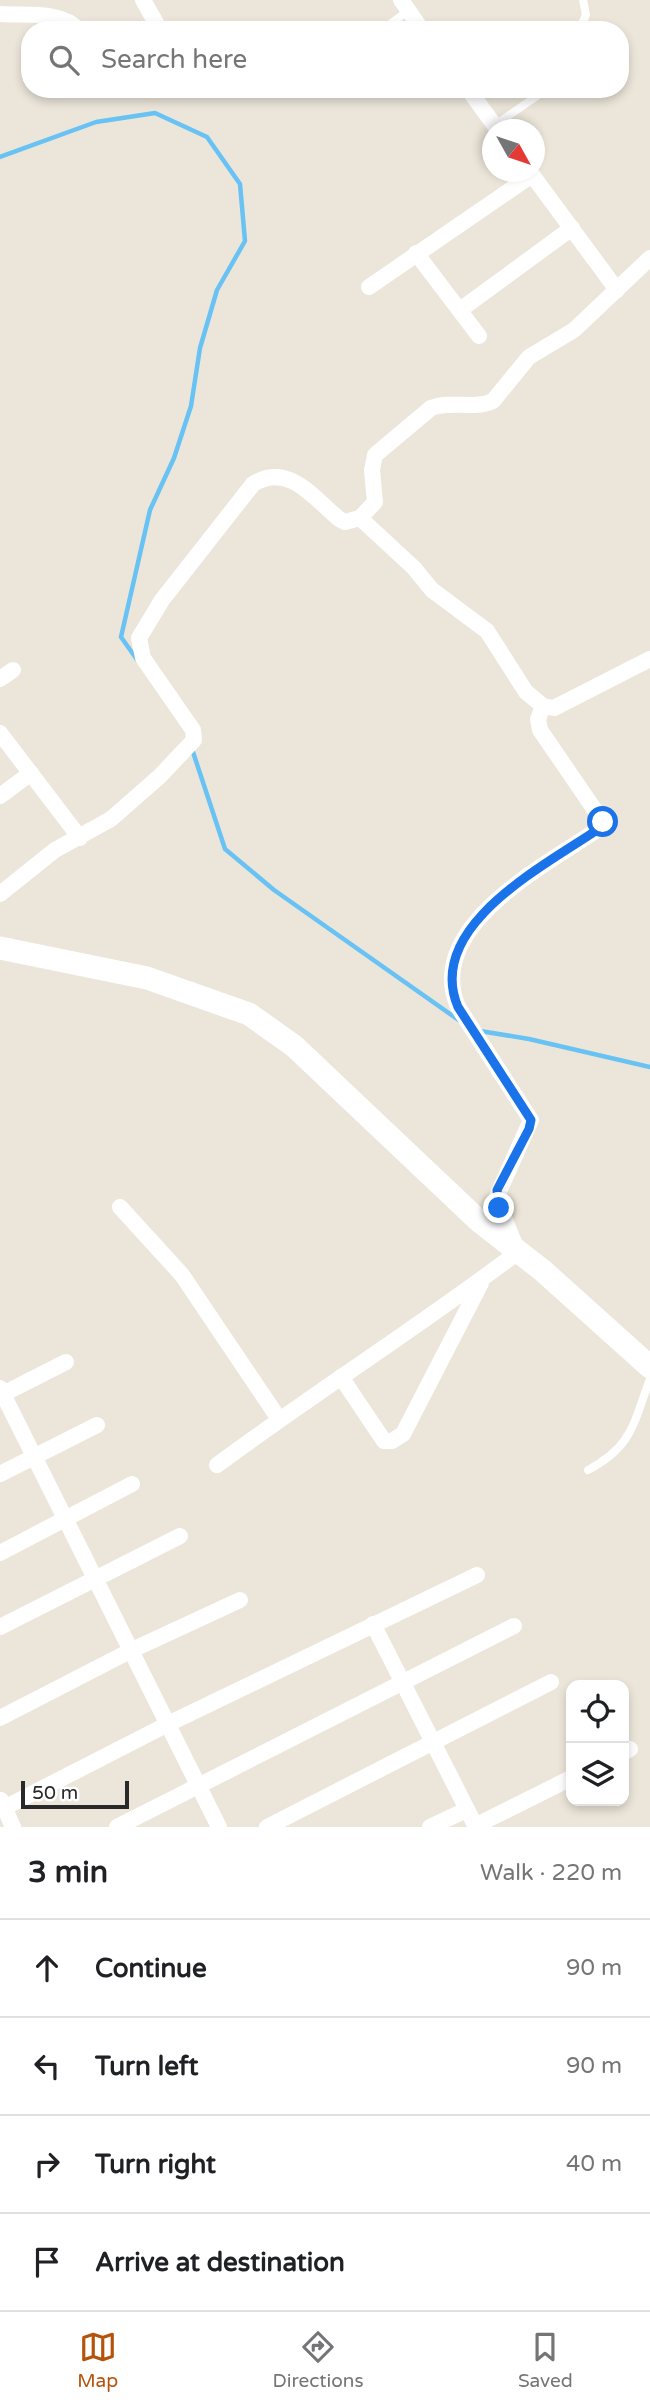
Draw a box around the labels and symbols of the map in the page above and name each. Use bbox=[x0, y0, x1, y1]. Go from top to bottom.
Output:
north arrow bbox=[482, 119, 545, 182]
route start bbox=[587, 806, 618, 837]
route end bbox=[483, 1192, 514, 1223]
scale bar bbox=[21, 1778, 130, 1810]

